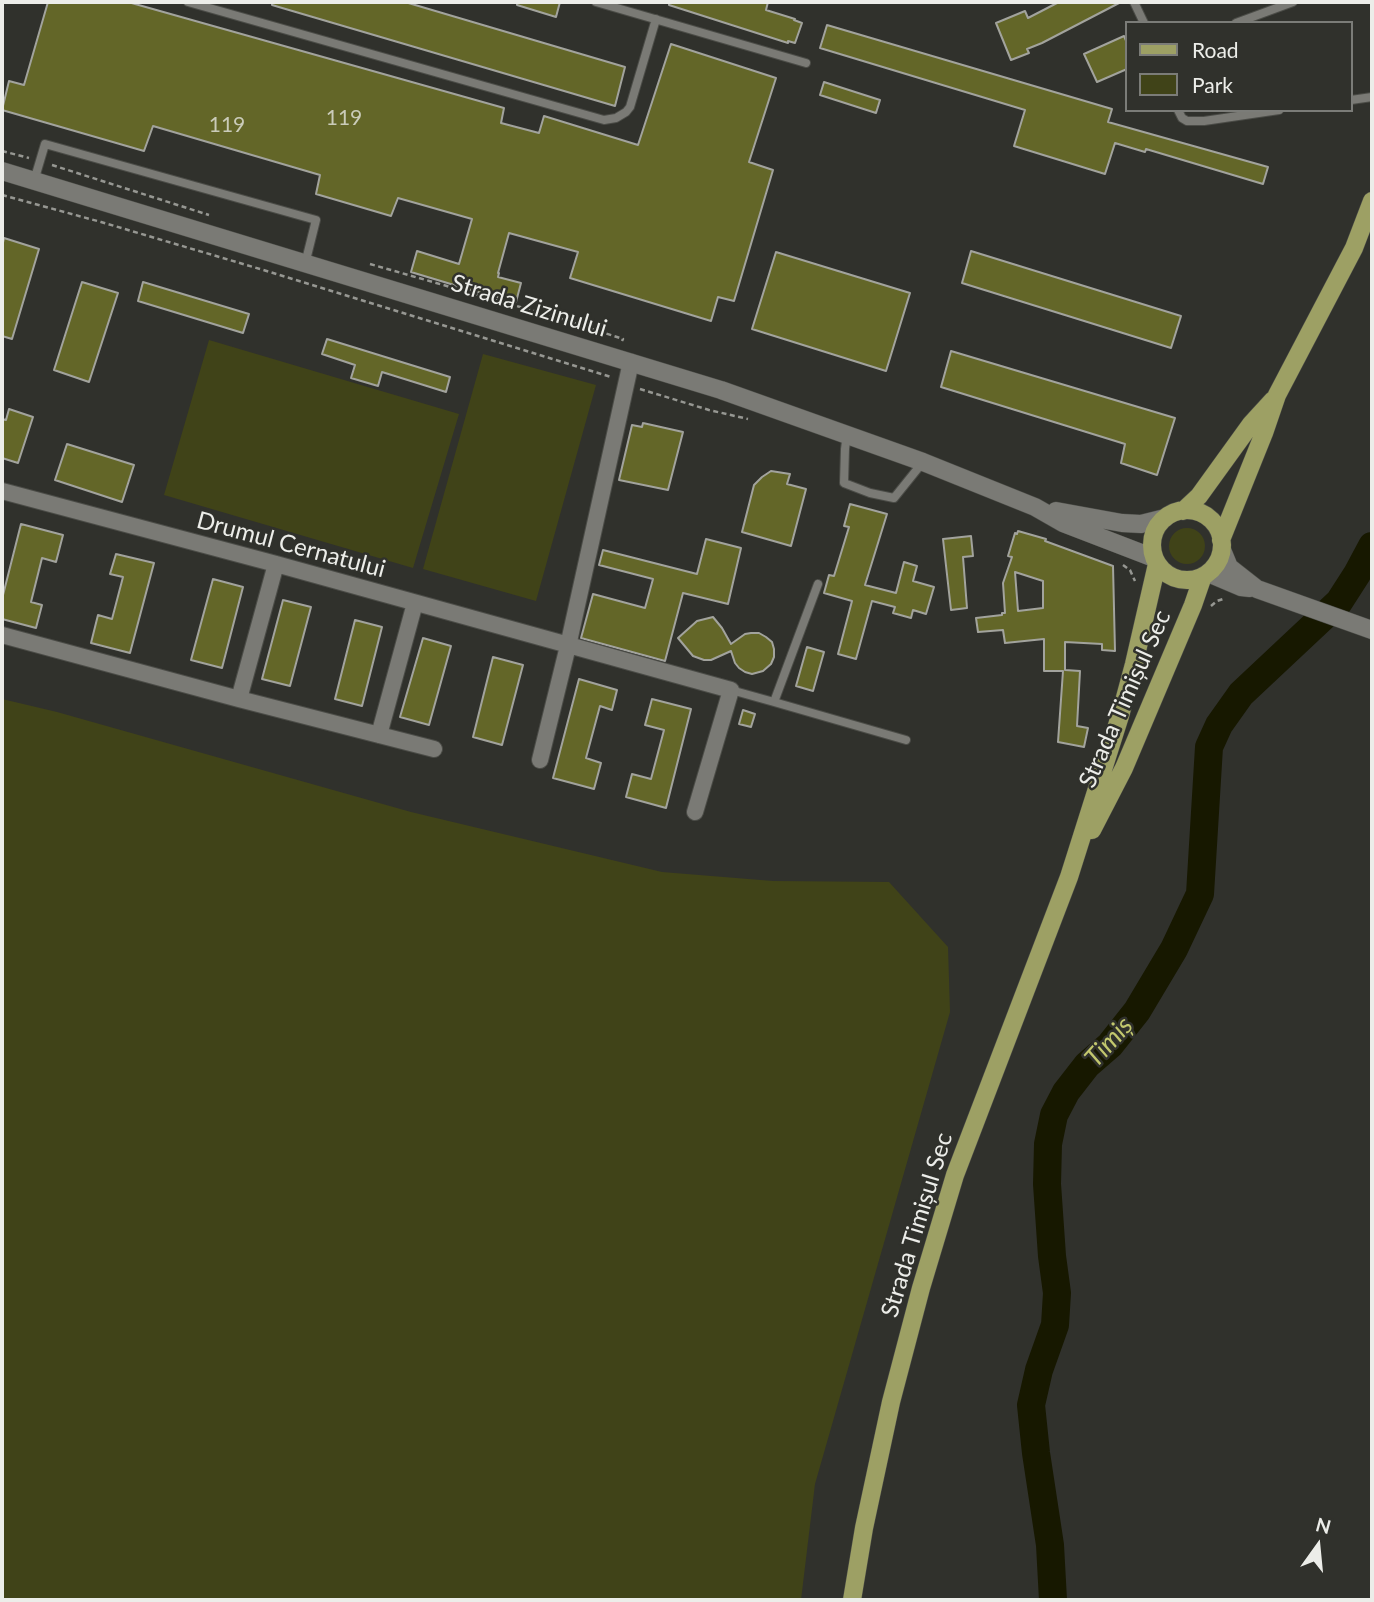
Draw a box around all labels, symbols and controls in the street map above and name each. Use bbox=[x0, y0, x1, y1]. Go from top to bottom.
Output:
legend bbox=[1126, 21, 1353, 112]
text: Road bbox=[1192, 37, 1239, 62]
text: Park bbox=[1192, 72, 1233, 97]
house number: 119 bbox=[326, 105, 362, 131]
house number: 119 bbox=[209, 112, 245, 138]
street label: Strada Zizinului bbox=[448, 269, 610, 343]
street label: Drumul Cernatului bbox=[193, 506, 389, 584]
street label: Strada Timișul Sec bbox=[1073, 606, 1177, 792]
water label: Timiș bbox=[1078, 1010, 1140, 1074]
street label: Strada Timișul Sec bbox=[875, 1129, 959, 1321]
north arrow bbox=[1283, 1511, 1353, 1581]
text: N bbox=[1314, 1512, 1334, 1538]

